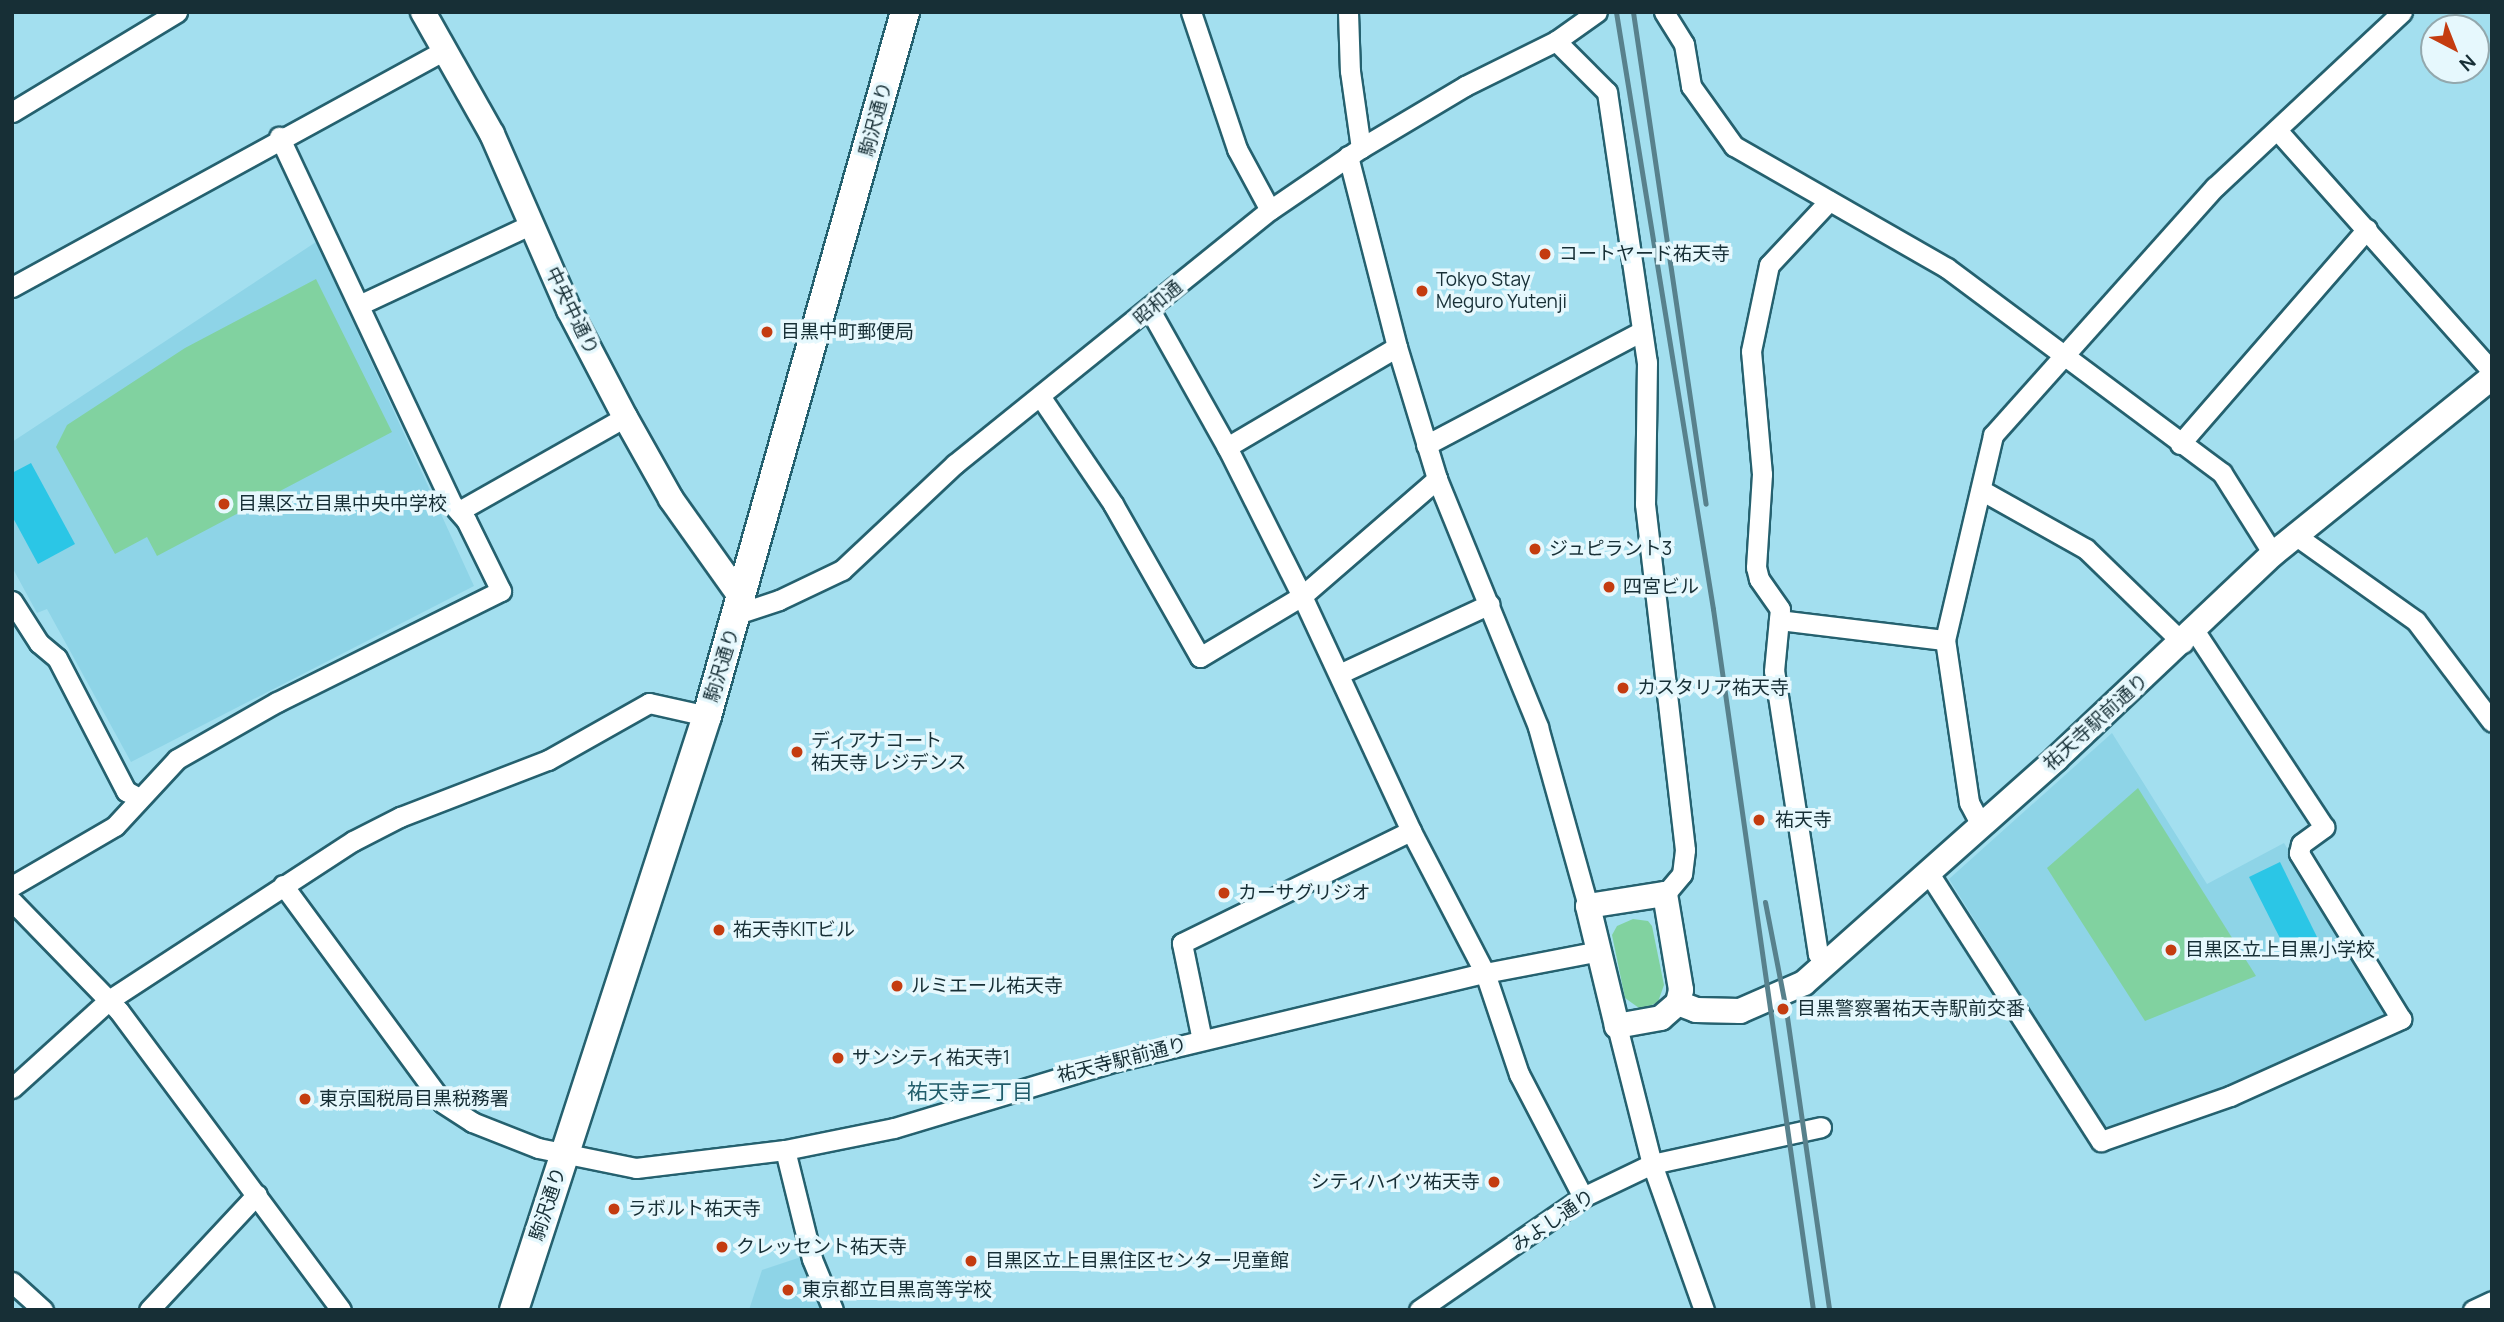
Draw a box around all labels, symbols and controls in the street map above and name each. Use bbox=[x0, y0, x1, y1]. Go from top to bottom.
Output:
north arrow bbox=[2420, 14, 2490, 84]
text: N bbox=[2454, 49, 2481, 77]
street label: 駒沢通り bbox=[855, 79, 897, 159]
place label: コートヤード祐天寺 bbox=[1559, 243, 1730, 265]
marker: コートヤード祐天寺 bbox=[1537, 246, 1553, 262]
street label: 中央中通り bbox=[541, 263, 603, 359]
place label: Tokyo Stay Meguro Yutenji bbox=[1436, 269, 1567, 313]
street label: 昭和通 bbox=[1129, 276, 1187, 330]
marker: Tokyo Stay Meguro Yutenji bbox=[1414, 283, 1430, 299]
place label: 目黒中町郵便局 bbox=[781, 321, 914, 343]
marker: 目黒中町郵便局 bbox=[759, 324, 775, 340]
place label: 目黒区立目黒中央中学校 bbox=[238, 493, 447, 515]
marker: 目黒区立目黒中央中学校 bbox=[216, 496, 232, 512]
place label: ジュピラント3 bbox=[1549, 538, 1674, 560]
marker: ジュピラント3 bbox=[1527, 541, 1543, 557]
place label: 四宮ビル bbox=[1623, 576, 1699, 598]
marker: 四宮ビル bbox=[1601, 579, 1617, 595]
street label: 駒沢通り bbox=[700, 625, 744, 705]
street label: 祐天寺駅前通り bbox=[2039, 669, 2153, 775]
place label: カスタリア祐天寺 bbox=[1637, 677, 1789, 699]
marker: カスタリア祐天寺 bbox=[1615, 680, 1631, 696]
place label: ディアナコート 祐天寺 レジデンス bbox=[811, 730, 967, 774]
marker: ディアナコート 祐天寺 レジデンス bbox=[789, 744, 805, 760]
place label: 祐天寺 bbox=[1775, 809, 1832, 831]
marker: 祐天寺 bbox=[1749, 810, 1769, 830]
place label: カーサグリジオ bbox=[1238, 882, 1371, 904]
marker: カーサグリジオ bbox=[1216, 885, 1232, 901]
place label: 祐天寺KITビル bbox=[733, 919, 855, 941]
marker: 祐天寺KITビル bbox=[711, 922, 727, 938]
place label: 目黒区立上目黒小学校 bbox=[2185, 939, 2375, 961]
marker: 目黒区立上目黒小学校 bbox=[2163, 942, 2179, 958]
place label: ルミエール祐天寺 bbox=[911, 975, 1063, 997]
marker: ルミエール祐天寺 bbox=[889, 978, 905, 994]
place label: 目黒警察署祐天寺駅前交番 bbox=[1797, 998, 2025, 1020]
marker: 目黒警察署祐天寺駅前交番 bbox=[1775, 1001, 1791, 1017]
street label: 祐天寺駅前通り bbox=[1055, 1033, 1189, 1087]
place label: サンシティ祐天寺1 bbox=[852, 1047, 1011, 1069]
marker: サンシティ祐天寺1 bbox=[830, 1050, 846, 1066]
district label: 祐天寺二丁目 bbox=[907, 1078, 1033, 1104]
place label: 東京国税局目黒税務署 bbox=[319, 1088, 509, 1110]
marker: 東京国税局目黒税務署 bbox=[297, 1091, 313, 1107]
street label: 駒沢通り bbox=[525, 1164, 571, 1244]
place label: シティハイツ祐天寺 bbox=[1309, 1171, 1480, 1193]
marker: シティハイツ祐天寺 bbox=[1486, 1174, 1502, 1190]
street label: みよし通り bbox=[1507, 1185, 1599, 1257]
place label: ラボルト祐天寺 bbox=[628, 1198, 761, 1220]
marker: ラボルト祐天寺 bbox=[606, 1201, 622, 1217]
place label: クレッセント祐天寺 bbox=[736, 1236, 907, 1258]
marker: クレッセント祐天寺 bbox=[714, 1239, 730, 1255]
place label: 目黒区立上目黒住区センター児童館 bbox=[985, 1250, 1289, 1272]
marker: 目黒区立上目黒住区センター児童館 bbox=[963, 1253, 979, 1269]
place label: 東京都立目黒高等学校 bbox=[802, 1279, 992, 1301]
marker: 東京都立目黒高等学校 bbox=[780, 1282, 796, 1298]

